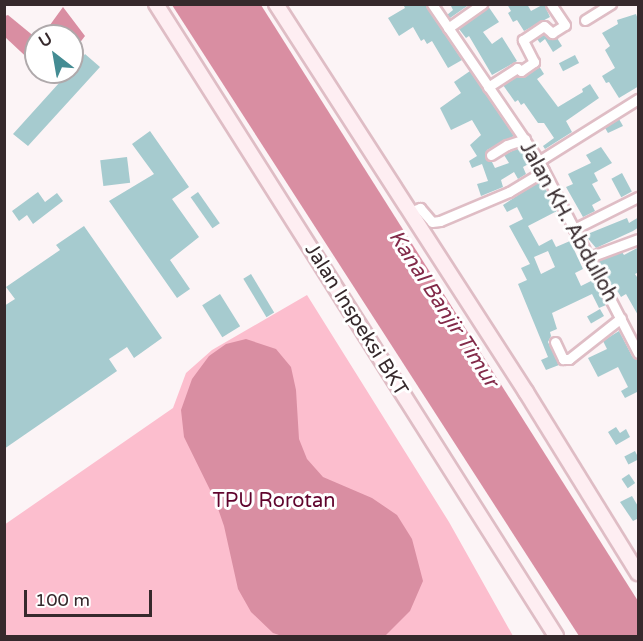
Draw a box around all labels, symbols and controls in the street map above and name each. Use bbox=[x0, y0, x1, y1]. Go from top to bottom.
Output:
north arrow bbox=[24, 24, 84, 84]
text: U bbox=[35, 29, 56, 52]
street label: Jalan KH. Abdulloh bbox=[514, 138, 622, 306]
water label: Kanal Banjir Timur bbox=[383, 226, 503, 392]
street label: Jalan Inspeksi BKT bbox=[299, 239, 413, 401]
park label: TPU Rorotan bbox=[213, 489, 335, 513]
scale bar bbox=[27, 578, 154, 616]
text: 100 m bbox=[35, 589, 90, 611]

